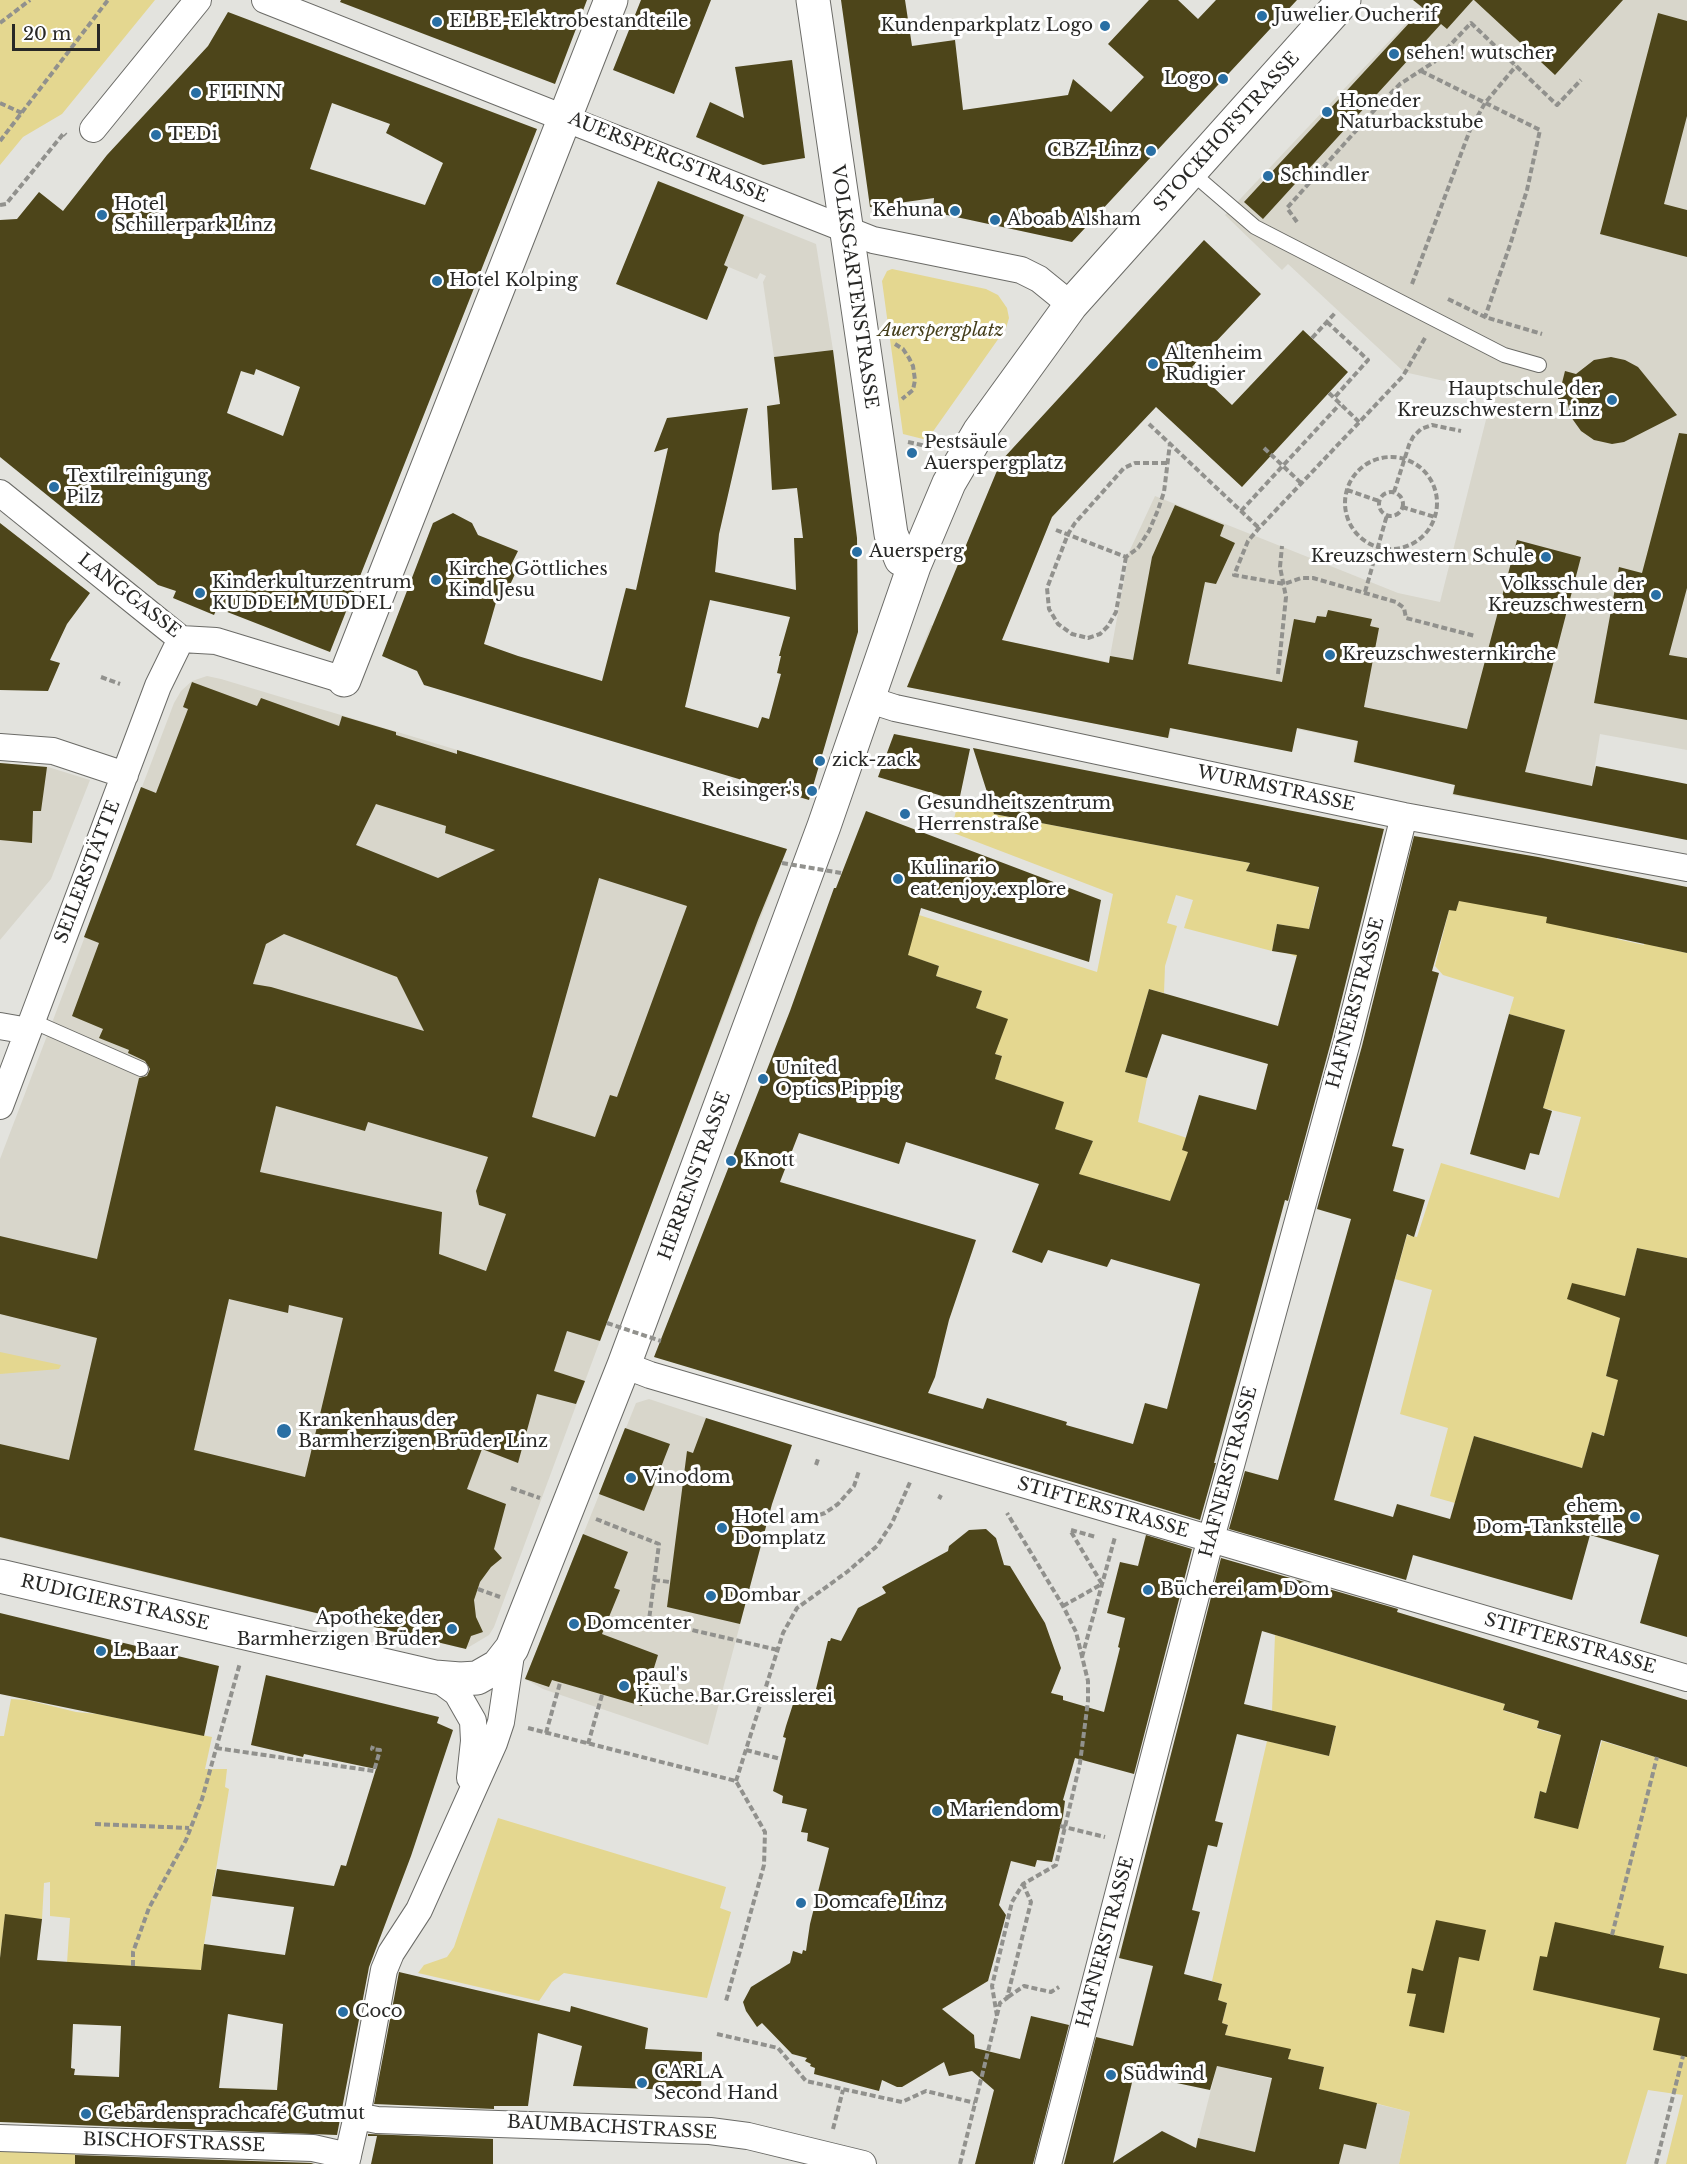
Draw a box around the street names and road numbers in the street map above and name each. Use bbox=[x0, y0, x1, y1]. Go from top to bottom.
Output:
street label: STOCKHOFSTRASSE bbox=[1150, 48, 1304, 216]
street label: AUERSPERGSTRASSE bbox=[565, 108, 771, 208]
street label: VOLKSGARTENSTRASSE bbox=[826, 164, 882, 410]
street label: LANGGASSE bbox=[73, 549, 185, 643]
street label: WURMSTRASSE bbox=[1195, 762, 1357, 816]
street label: SEILERSTÄTTE bbox=[51, 797, 125, 947]
street label: HAFNERSTRASSE bbox=[1323, 915, 1389, 1091]
street label: HERRENSTRASSE bbox=[654, 1089, 736, 1263]
street label: HAFNERSTRASSE bbox=[1196, 1384, 1262, 1560]
street label: STIFTERSTRASSE bbox=[1015, 1473, 1191, 1543]
street label: RUDIGIERSTRASSE bbox=[19, 1571, 211, 1635]
street label: STIFTERSTRASSE bbox=[1482, 1609, 1658, 1679]
street label: HAFNERSTRASSE bbox=[1073, 1854, 1139, 2030]
street label: BAUMBACHSTRASSE bbox=[506, 2112, 718, 2144]
street label: BISCHOFSTRASSE bbox=[82, 2129, 266, 2157]

